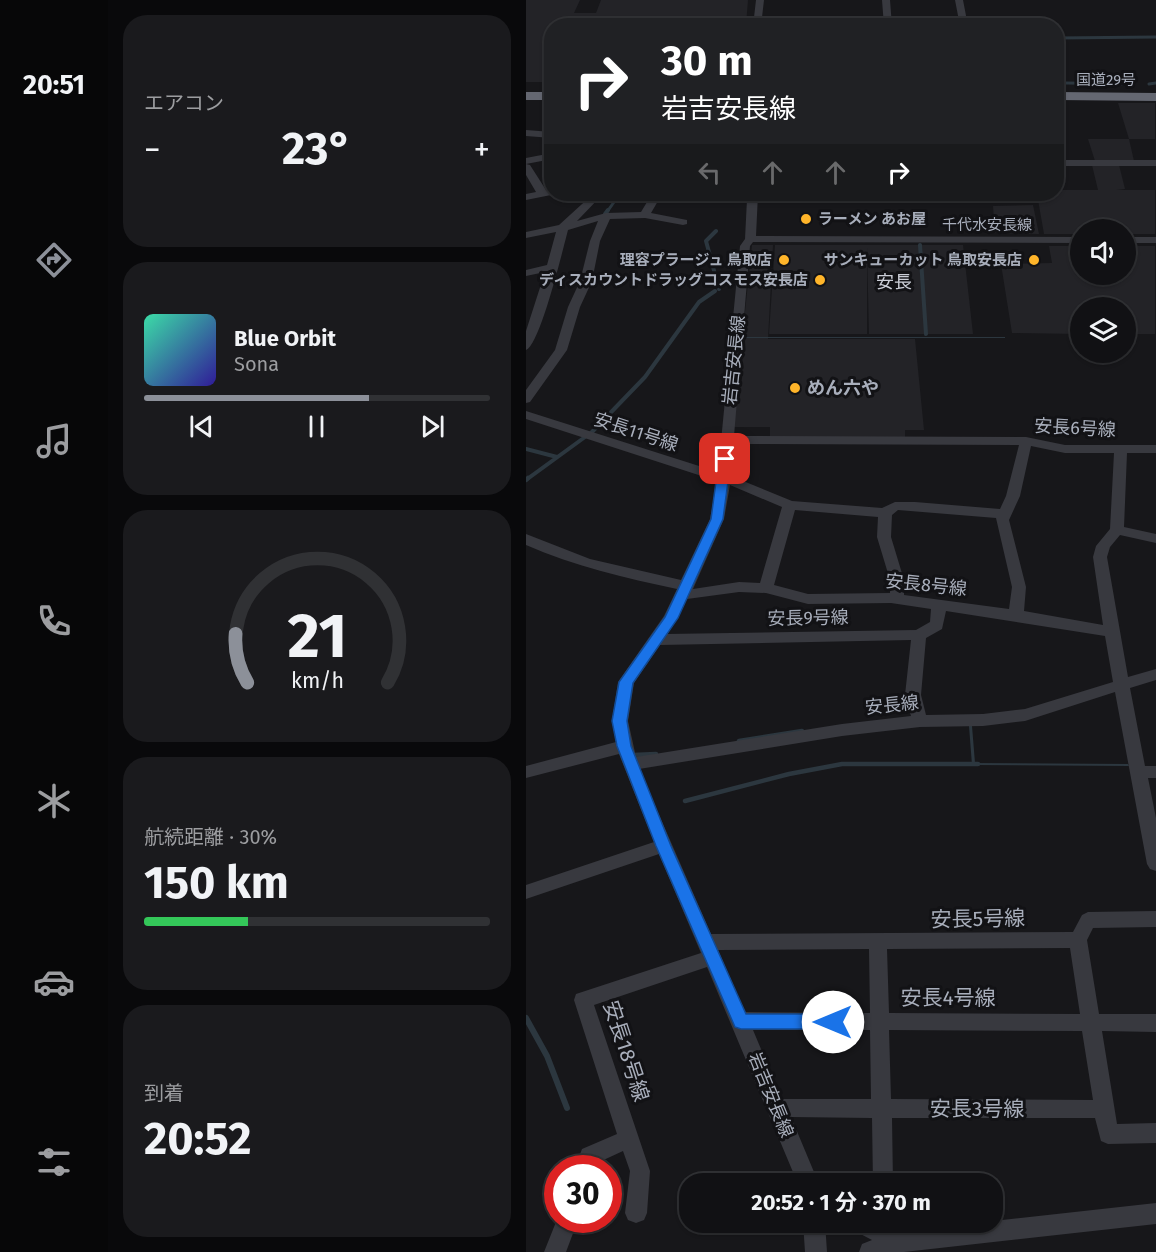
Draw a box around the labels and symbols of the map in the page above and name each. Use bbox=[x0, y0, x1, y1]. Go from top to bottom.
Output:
street label: 国道29号 bbox=[1076, 71, 1136, 89]
place label: ラーメン あお屋 bbox=[818, 210, 926, 228]
marker: ラーメン あお屋 bbox=[799, 212, 813, 226]
street label: 千代水安長線 bbox=[942, 216, 1032, 234]
place label: 理容プラージュ 鳥取店 bbox=[620, 251, 772, 269]
place label: サンキューカット 鳥取安長店 bbox=[823, 251, 1022, 269]
marker: 理容プラージュ 鳥取店 bbox=[777, 253, 791, 267]
marker: サンキューカット 鳥取安長店 bbox=[1027, 253, 1041, 267]
place label: ディスカウントドラッグコスモス安長店 bbox=[539, 271, 808, 289]
district label: 安長 bbox=[876, 271, 912, 293]
marker: ディスカウントドラッグコスモス安長店 bbox=[813, 273, 827, 287]
street label: 岩吉安長線 bbox=[718, 314, 750, 406]
place label: めん六や bbox=[807, 377, 879, 399]
marker: めん六や bbox=[788, 381, 802, 395]
street label: 安長11号線 bbox=[591, 408, 681, 456]
street label: 安長6号線 bbox=[1034, 415, 1116, 441]
pin bbox=[699, 433, 750, 484]
street label: 安長8号線 bbox=[884, 570, 968, 600]
street label: 安長9号線 bbox=[767, 606, 849, 630]
street label: 安長線 bbox=[864, 691, 920, 719]
street label: 安長5号線 bbox=[931, 905, 1025, 933]
street label: 安長4号線 bbox=[900, 985, 996, 1011]
position arrow bbox=[801, 990, 865, 1054]
street label: 安長18号線 bbox=[597, 997, 655, 1105]
street label: 岩吉安長線 bbox=[744, 1049, 798, 1141]
street label: 安長3号線 bbox=[930, 1096, 1024, 1122]
speed limit sign: 30 bbox=[544, 1155, 622, 1233]

